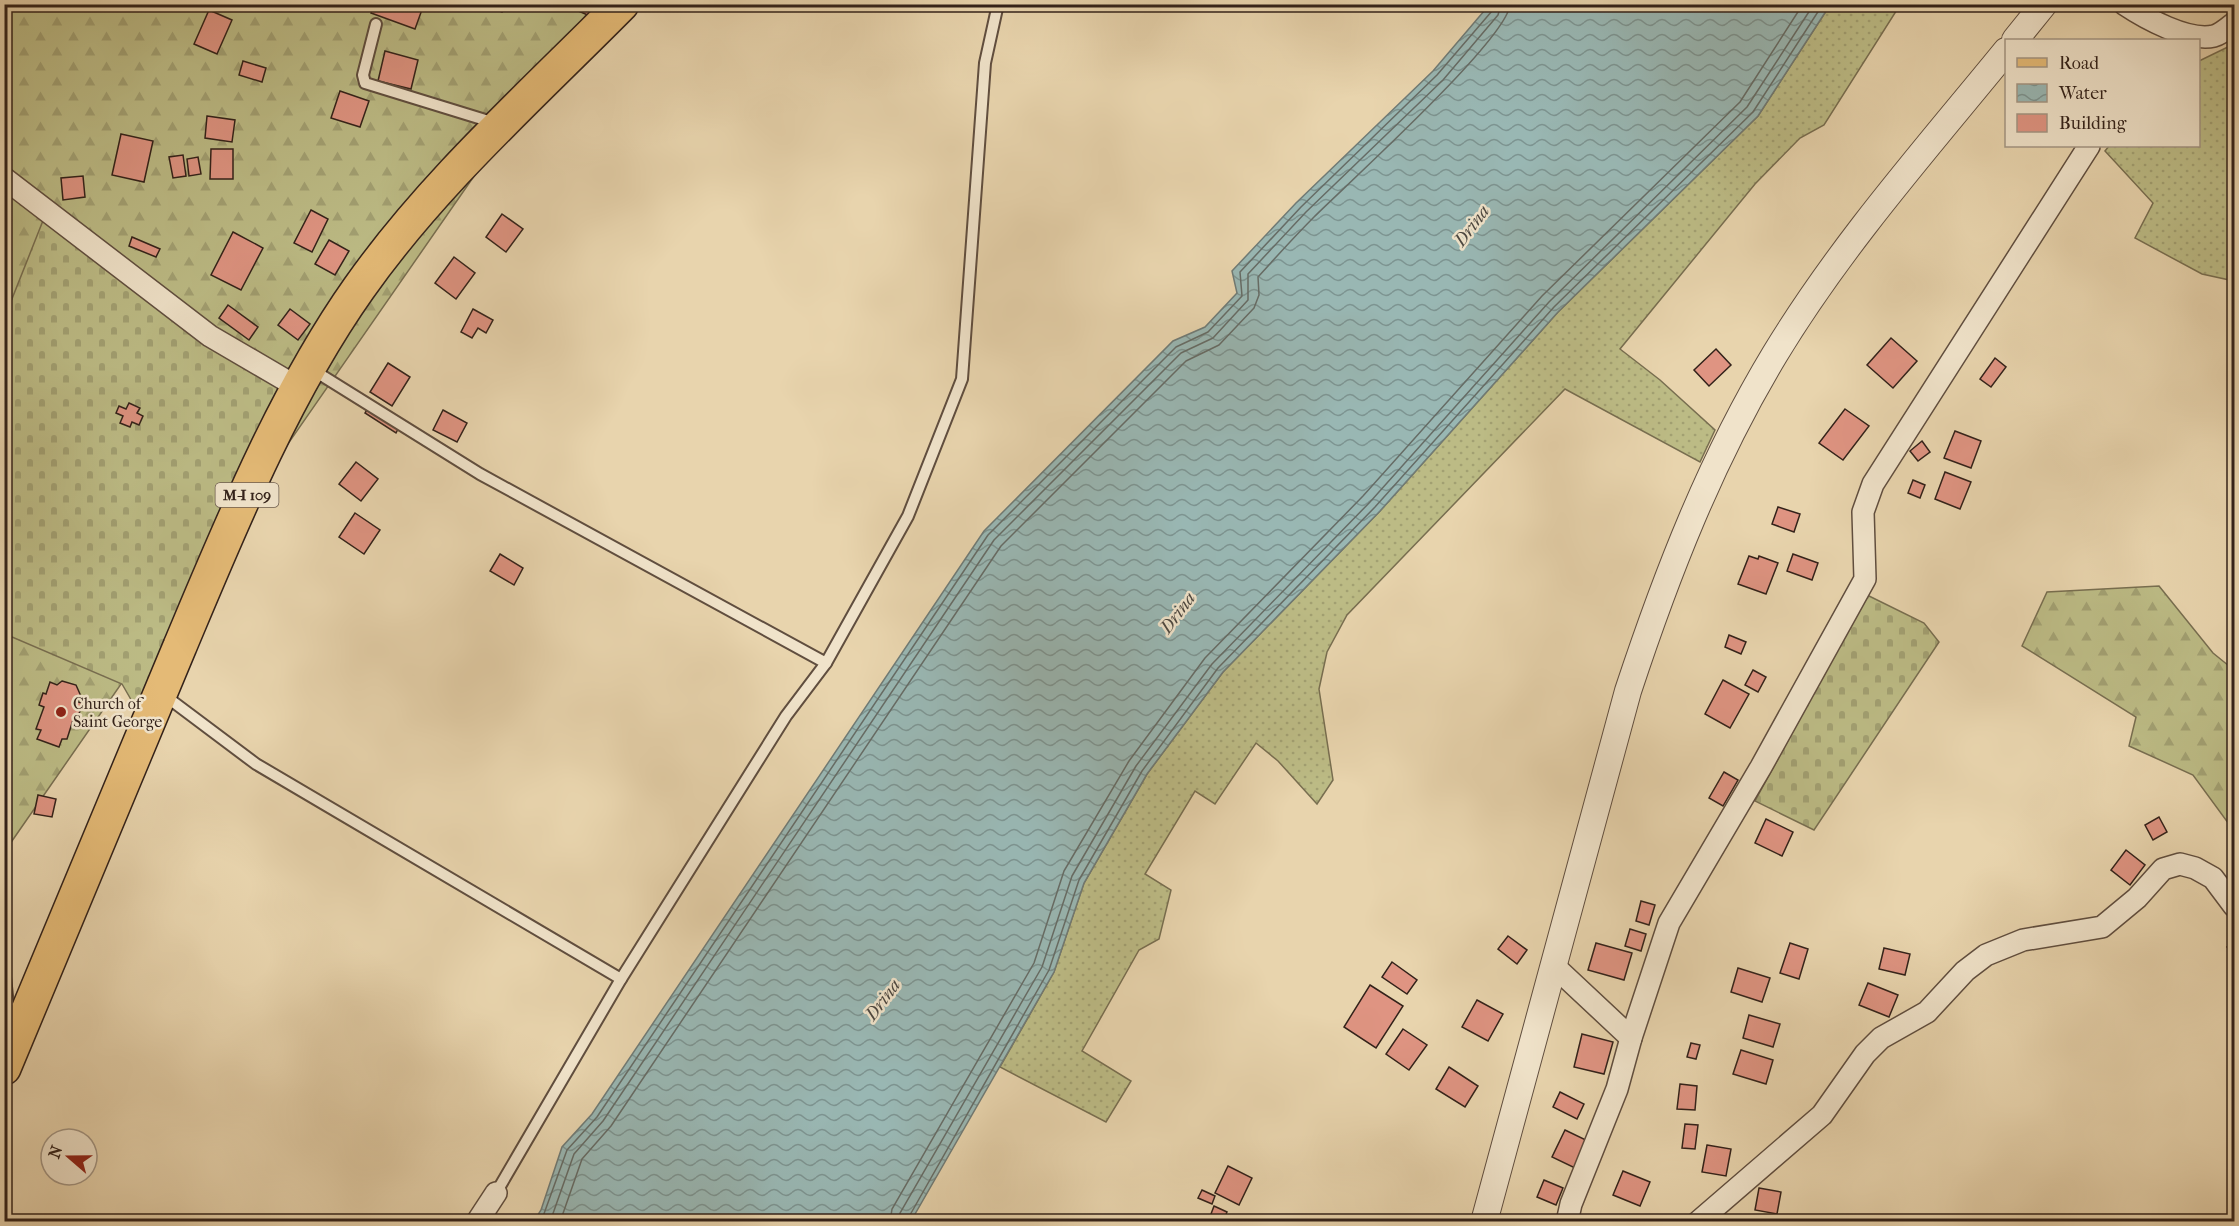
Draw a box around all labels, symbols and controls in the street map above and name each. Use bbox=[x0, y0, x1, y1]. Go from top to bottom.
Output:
legend bbox=[2005, 39, 2200, 147]
text: Road bbox=[2059, 53, 2099, 74]
text: Water bbox=[2058, 83, 2107, 104]
text: Building bbox=[2059, 113, 2127, 134]
water label: Drina bbox=[1449, 201, 1494, 251]
road number: M-I 109 bbox=[216, 483, 278, 507]
water label: Drina bbox=[1155, 588, 1200, 638]
place label: Church of Saint George bbox=[73, 694, 162, 731]
marker: Church of Saint George bbox=[54, 705, 68, 719]
water label: Drina bbox=[860, 975, 905, 1025]
north arrow bbox=[39, 1127, 99, 1187]
text: N bbox=[44, 1142, 67, 1161]

